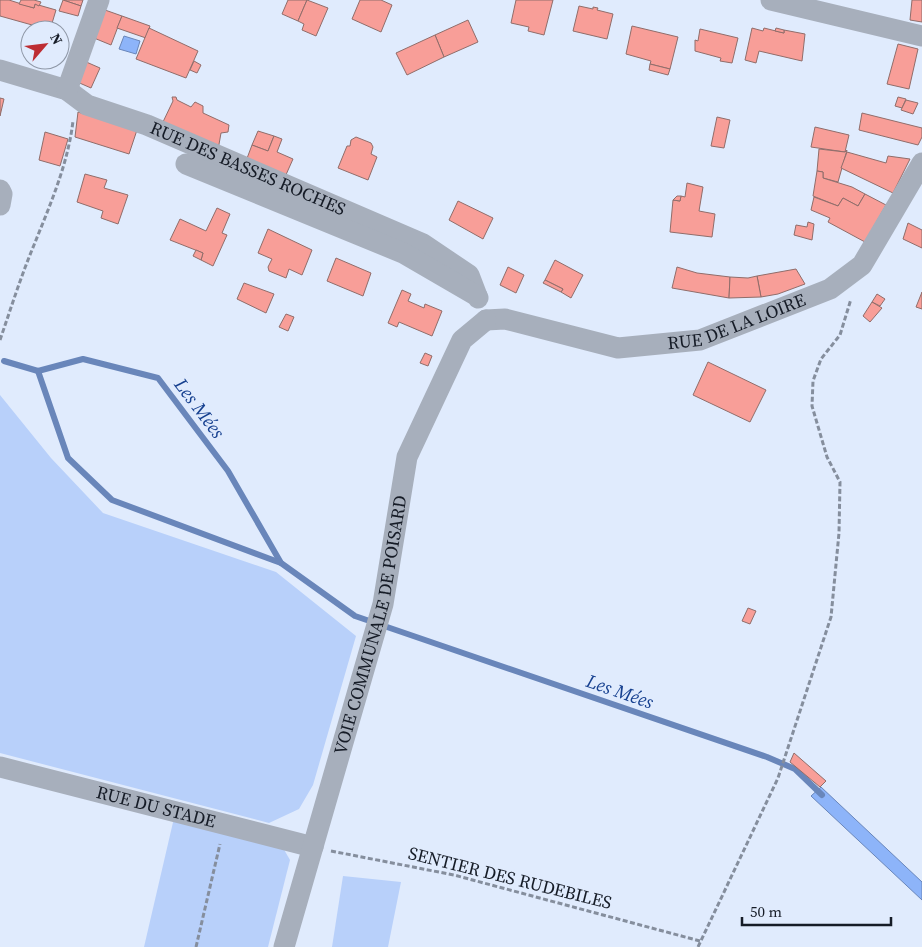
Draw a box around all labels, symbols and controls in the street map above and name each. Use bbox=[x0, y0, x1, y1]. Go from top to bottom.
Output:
north arrow bbox=[20, 20, 70, 70]
text: N bbox=[45, 30, 68, 48]
street label: RUE DES BASSES ROCHES bbox=[146, 115, 350, 221]
street label: RUE DE LA LOIRE bbox=[666, 287, 809, 355]
water label: Les Mées bbox=[168, 372, 231, 444]
street label: VOIE COMMUNALE DE POISARD bbox=[327, 493, 413, 757]
water label: Les Mées bbox=[582, 667, 657, 715]
street label: RUE DU STADE bbox=[94, 779, 219, 834]
street label: SENTIER DES RUDEBILES bbox=[406, 840, 615, 915]
scale bar bbox=[742, 894, 891, 926]
text: 50 m bbox=[750, 901, 782, 922]

